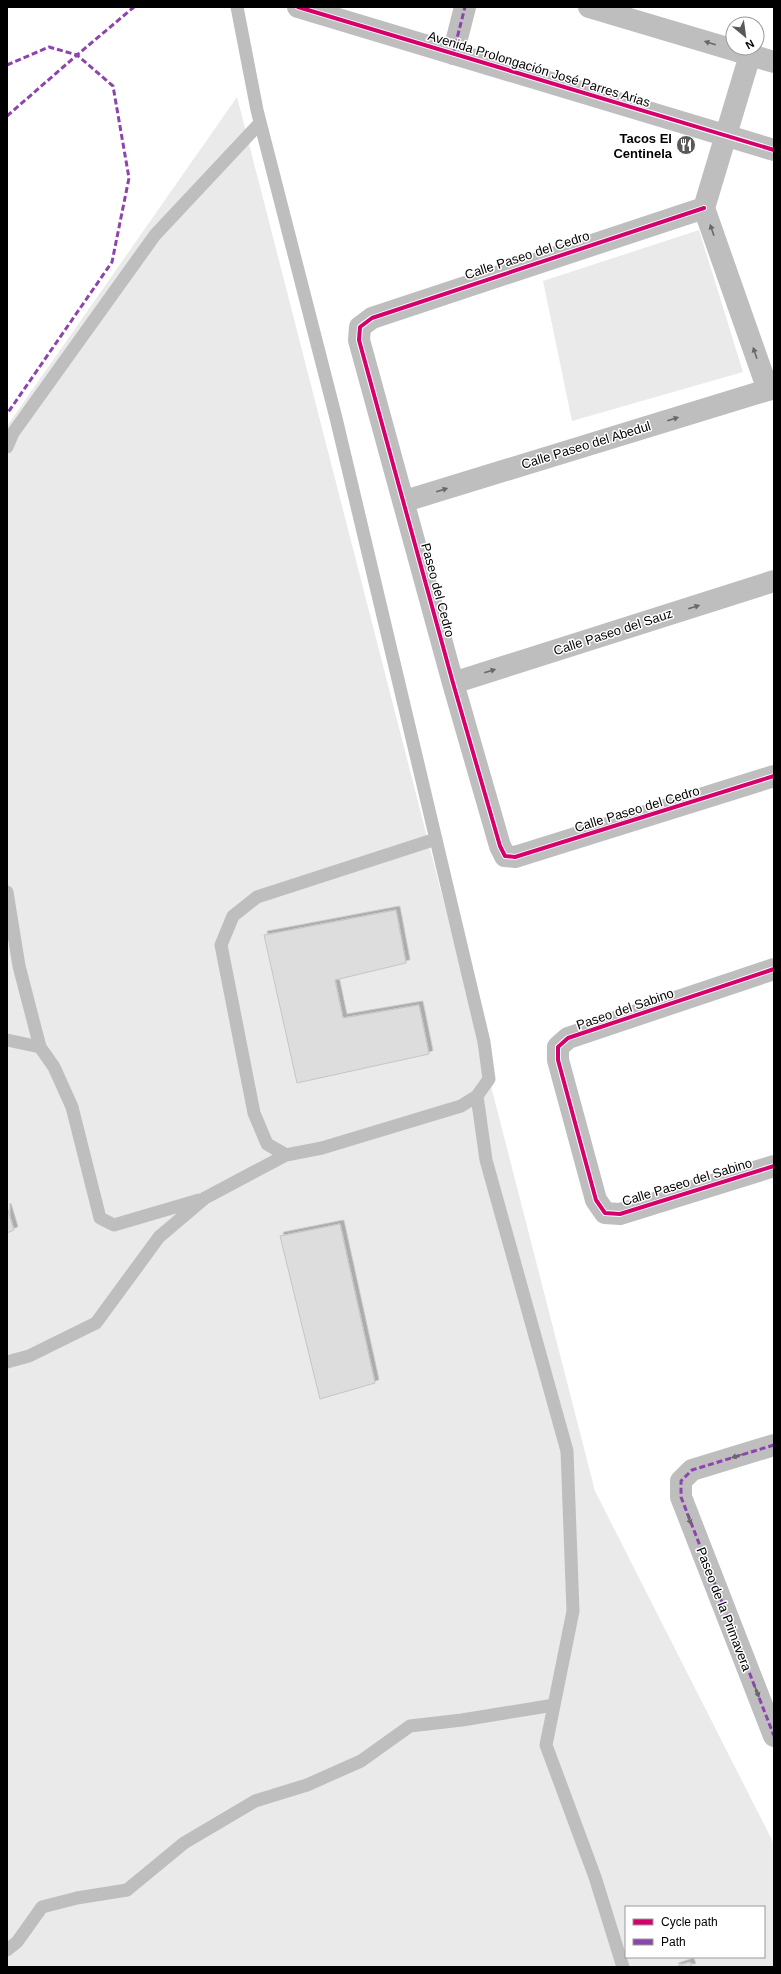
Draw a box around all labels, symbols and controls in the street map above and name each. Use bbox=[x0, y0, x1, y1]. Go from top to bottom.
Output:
north arrow bbox=[725, 16, 765, 56]
street label: Avenida Prolongación José Parres Arias bbox=[426, 28, 652, 110]
text: N bbox=[743, 38, 756, 52]
one-way arrow bbox=[703, 40, 715, 46]
place label: Tacos El Centinela bbox=[613, 131, 673, 161]
restaurant icon: Tacos El Centinela bbox=[675, 134, 697, 156]
one-way arrow bbox=[709, 224, 715, 236]
street label: Calle Paseo del Cedro bbox=[463, 228, 591, 282]
one-way arrow bbox=[752, 346, 758, 358]
one-way arrow bbox=[668, 416, 680, 422]
street label: Calle Paseo del Abedul bbox=[520, 418, 653, 472]
one-way arrow bbox=[436, 487, 448, 493]
street label: Paseo del Cedro bbox=[418, 541, 458, 639]
one-way arrow bbox=[688, 603, 700, 609]
street label: Calle Paseo del Sauz bbox=[552, 606, 674, 658]
one-way arrow bbox=[484, 668, 496, 674]
street label: Calle Paseo del Cedro bbox=[573, 783, 701, 835]
street label: Paseo del Sabino bbox=[574, 985, 676, 1033]
street label: Calle Paseo del Sabino bbox=[620, 1155, 754, 1209]
one-way arrow bbox=[730, 1453, 742, 1459]
one-way arrow bbox=[687, 1513, 693, 1525]
street label: Paseo de la Primavera bbox=[693, 1545, 755, 1674]
one-way arrow bbox=[754, 1686, 760, 1698]
legend bbox=[625, 1906, 765, 1958]
text: Cycle path bbox=[661, 1915, 718, 1929]
text: Path bbox=[661, 1935, 686, 1949]

